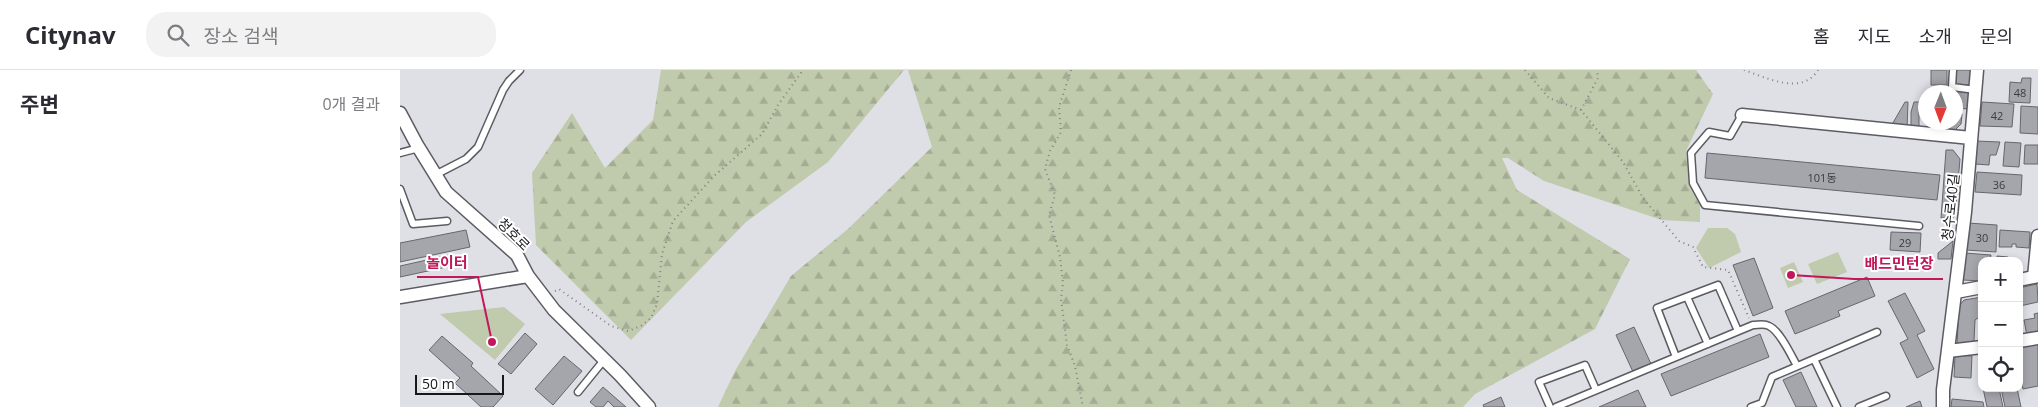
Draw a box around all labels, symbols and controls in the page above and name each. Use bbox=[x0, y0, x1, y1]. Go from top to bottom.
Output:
search box bbox=[146, 12, 496, 57]
text: Citynav bbox=[25, 18, 116, 51]
icon: search bbox=[164, 21, 192, 49]
text: 장소 검색 bbox=[204, 23, 278, 49]
text: 홈 bbox=[1813, 24, 1830, 48]
text: 지도 bbox=[1858, 24, 1891, 48]
text: 소개 bbox=[1919, 24, 1952, 48]
text: 문의 bbox=[1980, 24, 2013, 48]
north arrow bbox=[1918, 85, 1963, 130]
house number: 48 bbox=[2014, 85, 2026, 100]
text: 주변 bbox=[20, 90, 59, 118]
text: 0개 결과 bbox=[323, 93, 380, 115]
house number: 42 bbox=[1991, 108, 2003, 123]
house number: 101동 bbox=[1808, 170, 1837, 185]
street label: 청수로40길 bbox=[1937, 172, 1963, 242]
house number: 36 bbox=[1993, 177, 2005, 192]
street label: 청호로 bbox=[494, 214, 534, 254]
house number: 30 bbox=[1976, 230, 1988, 245]
house number: 29 bbox=[1899, 235, 1911, 250]
callout: 놀이터 bbox=[417, 247, 478, 277]
callout: 배드민턴장 bbox=[1854, 249, 1943, 279]
text: 놀이터 bbox=[426, 252, 468, 272]
text: 배드민턴장 bbox=[1864, 253, 1934, 273]
map controls bbox=[1978, 257, 2023, 392]
button: + bbox=[1978, 257, 2023, 302]
button: − bbox=[1978, 302, 2023, 347]
button: locate bbox=[1978, 347, 2023, 392]
scale bar bbox=[415, 372, 504, 395]
text: 50 m bbox=[422, 374, 455, 393]

